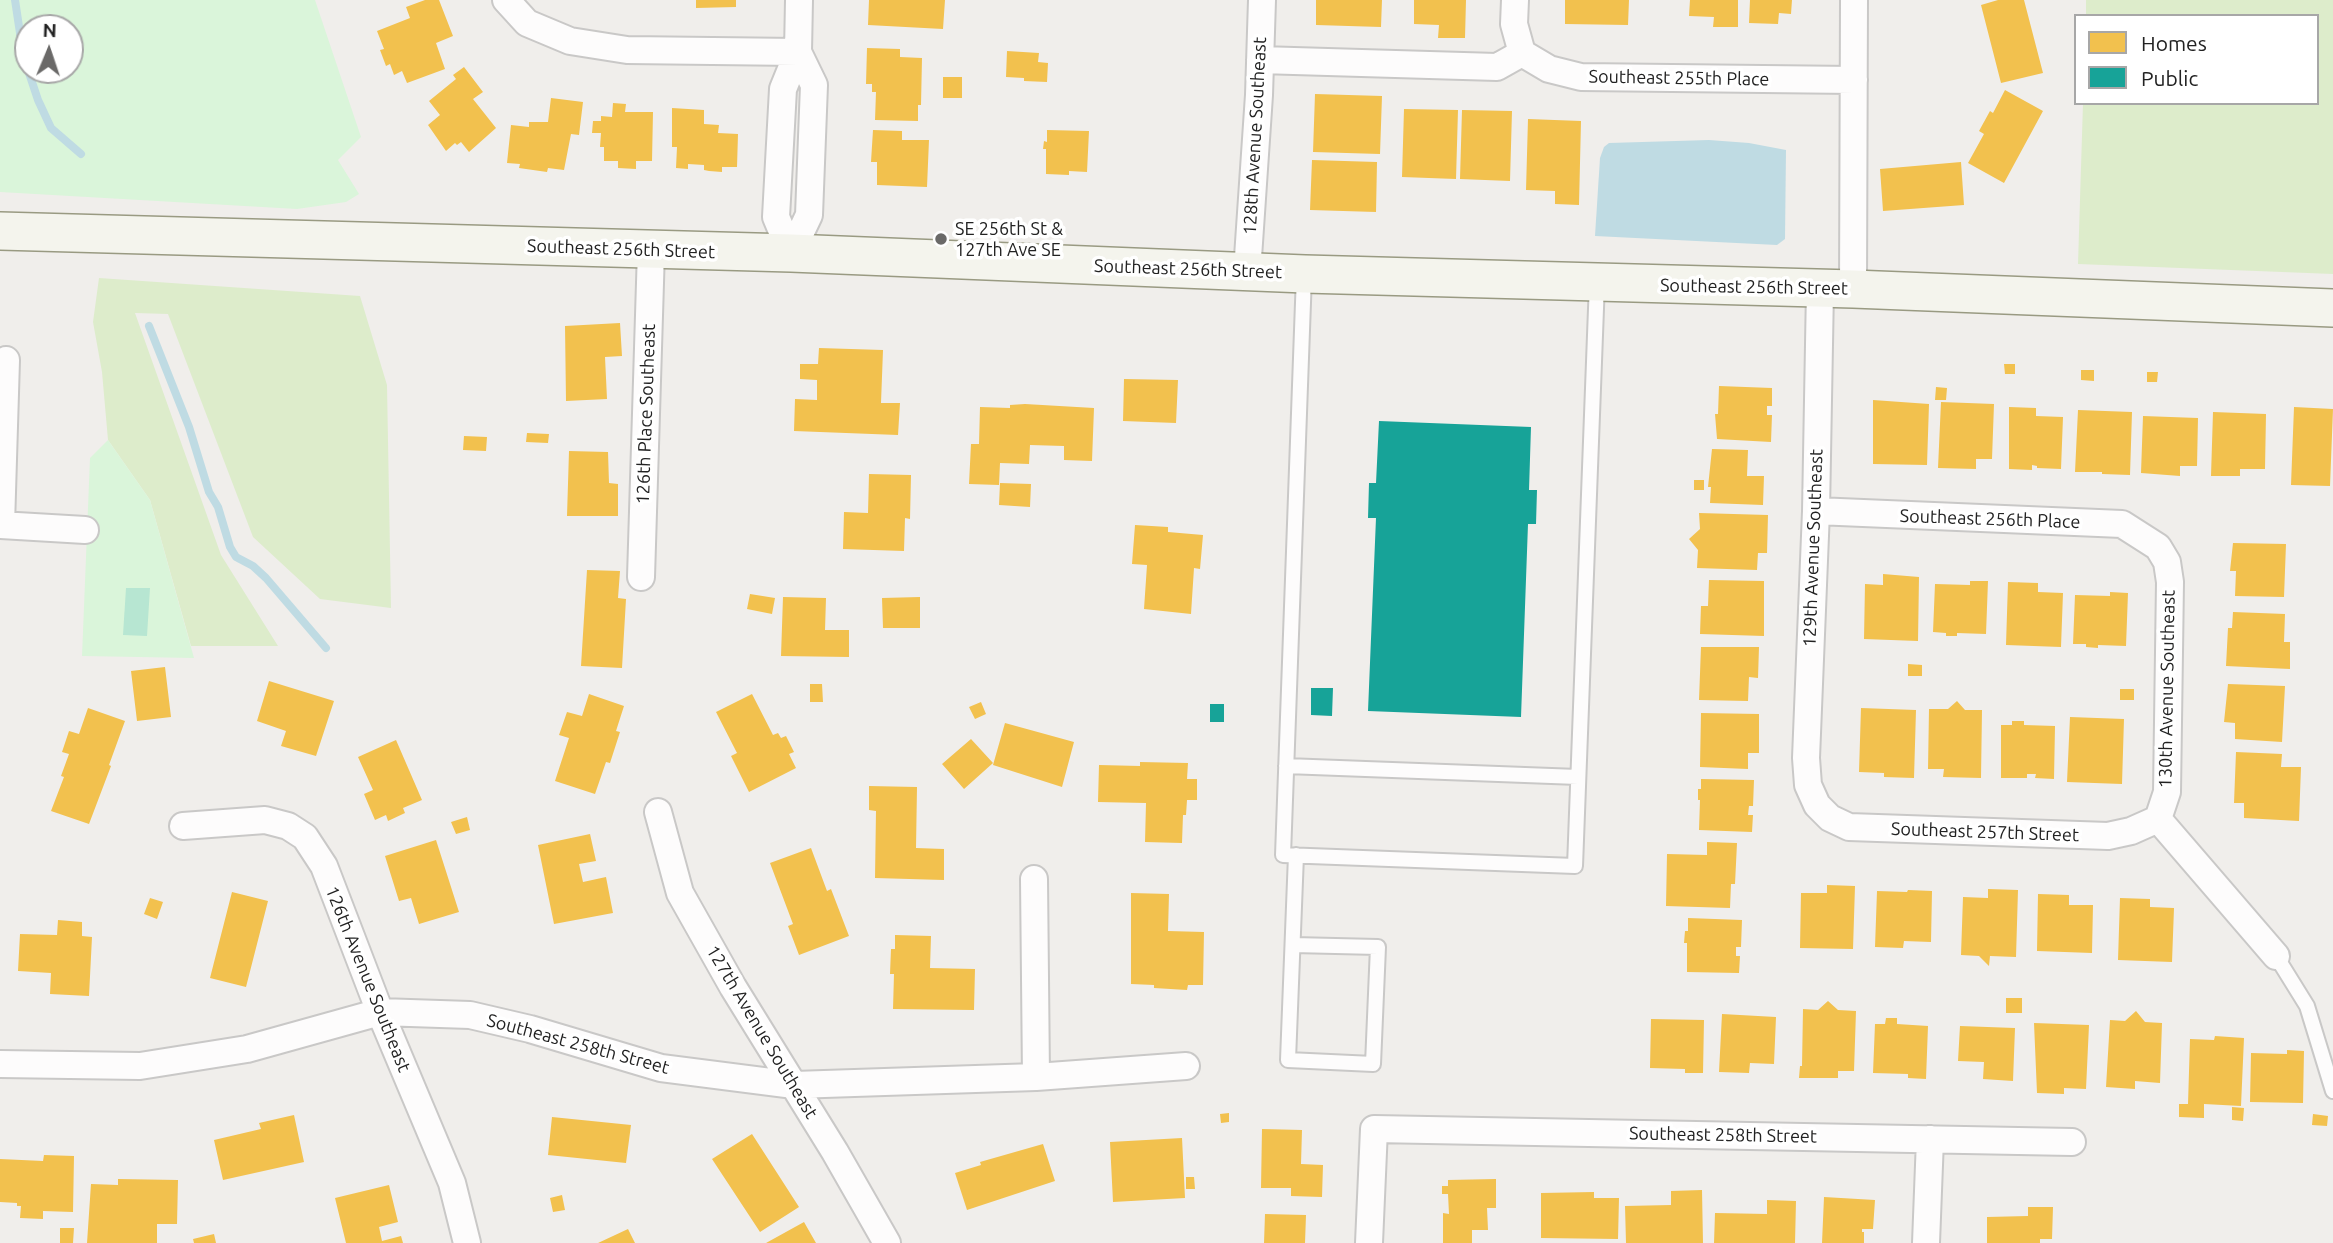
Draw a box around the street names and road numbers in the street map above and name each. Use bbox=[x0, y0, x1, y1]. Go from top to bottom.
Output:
street label: 128th Avenue Southeast bbox=[1239, 36, 1271, 236]
street label: Southeast 255th Place bbox=[1588, 66, 1770, 90]
street label: Southeast 256th Street bbox=[527, 235, 715, 263]
street label: Southeast 256th Street bbox=[1094, 255, 1282, 283]
street label: Southeast 256th Street bbox=[1660, 275, 1848, 299]
street label: 126th Place Southeast bbox=[632, 323, 660, 505]
street label: 129th Avenue Southeast bbox=[1799, 449, 1827, 647]
street label: Southeast 256th Place bbox=[1899, 505, 2081, 533]
street label: 130th Avenue Southeast bbox=[2154, 590, 2180, 788]
street label: Southeast 257th Street bbox=[1891, 818, 2079, 846]
street label: 126th Avenue Southeast bbox=[321, 883, 415, 1075]
street label: 127th Avenue Southeast bbox=[702, 941, 822, 1123]
street label: Southeast 258th Street bbox=[484, 1009, 672, 1079]
street label: Southeast 258th Street bbox=[1629, 1123, 1817, 1147]

